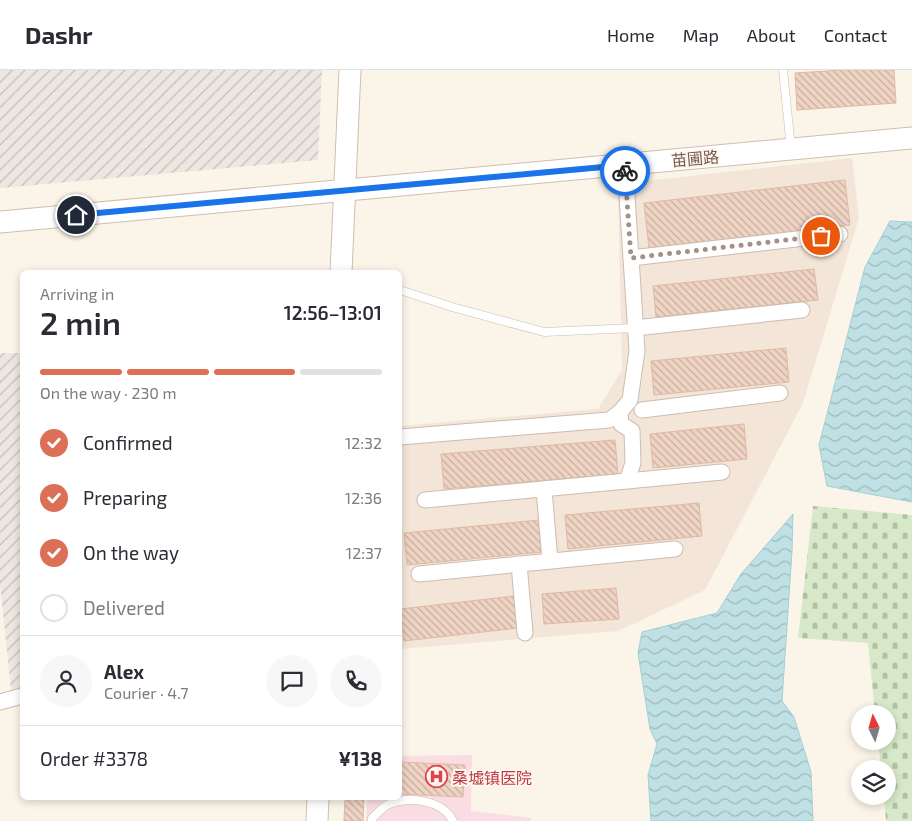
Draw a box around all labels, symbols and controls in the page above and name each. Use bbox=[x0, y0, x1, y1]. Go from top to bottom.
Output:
text: Dashr bbox=[25, 20, 93, 49]
text: Home bbox=[607, 24, 655, 46]
text: Map bbox=[683, 24, 719, 46]
text: About bbox=[747, 24, 796, 46]
text: Contact bbox=[824, 24, 887, 46]
courier bbox=[600, 146, 650, 196]
street label: 苗圃路 bbox=[670, 146, 720, 170]
icon: bike bbox=[611, 157, 639, 185]
pin bbox=[55, 194, 97, 236]
icon: home bbox=[62, 201, 90, 229]
pin bbox=[800, 215, 842, 257]
icon: bag bbox=[807, 222, 835, 250]
text: Arriving in bbox=[40, 284, 114, 303]
text: 12:56–13:01 bbox=[284, 301, 382, 324]
text: 2 min bbox=[40, 303, 121, 341]
text: On the way · 230 m bbox=[40, 383, 177, 402]
icon: check bbox=[40, 429, 68, 457]
text: Confirmed bbox=[83, 431, 173, 454]
text: 12:32 bbox=[345, 433, 382, 452]
icon: check bbox=[40, 484, 68, 512]
text: Preparing bbox=[83, 486, 167, 509]
text: 12:36 bbox=[345, 488, 382, 507]
icon: check bbox=[40, 539, 68, 567]
text: On the way bbox=[83, 541, 179, 564]
text: 12:37 bbox=[346, 543, 382, 562]
text: Delivered bbox=[83, 596, 165, 619]
button: person bbox=[40, 655, 92, 707]
button: chat bbox=[266, 655, 318, 707]
button: phone bbox=[330, 655, 382, 707]
text: Alex bbox=[104, 660, 144, 683]
text: Courier · 4.7 bbox=[104, 683, 188, 702]
north arrow bbox=[851, 705, 896, 750]
map controls bbox=[851, 705, 896, 805]
text: Order #3378 bbox=[40, 747, 148, 770]
text: ¥138 bbox=[339, 747, 382, 770]
button: layers bbox=[851, 760, 896, 805]
hospital icon: 桑墟镇医院 bbox=[424, 765, 448, 789]
place label: 桑墟镇医院 bbox=[452, 768, 532, 787]

